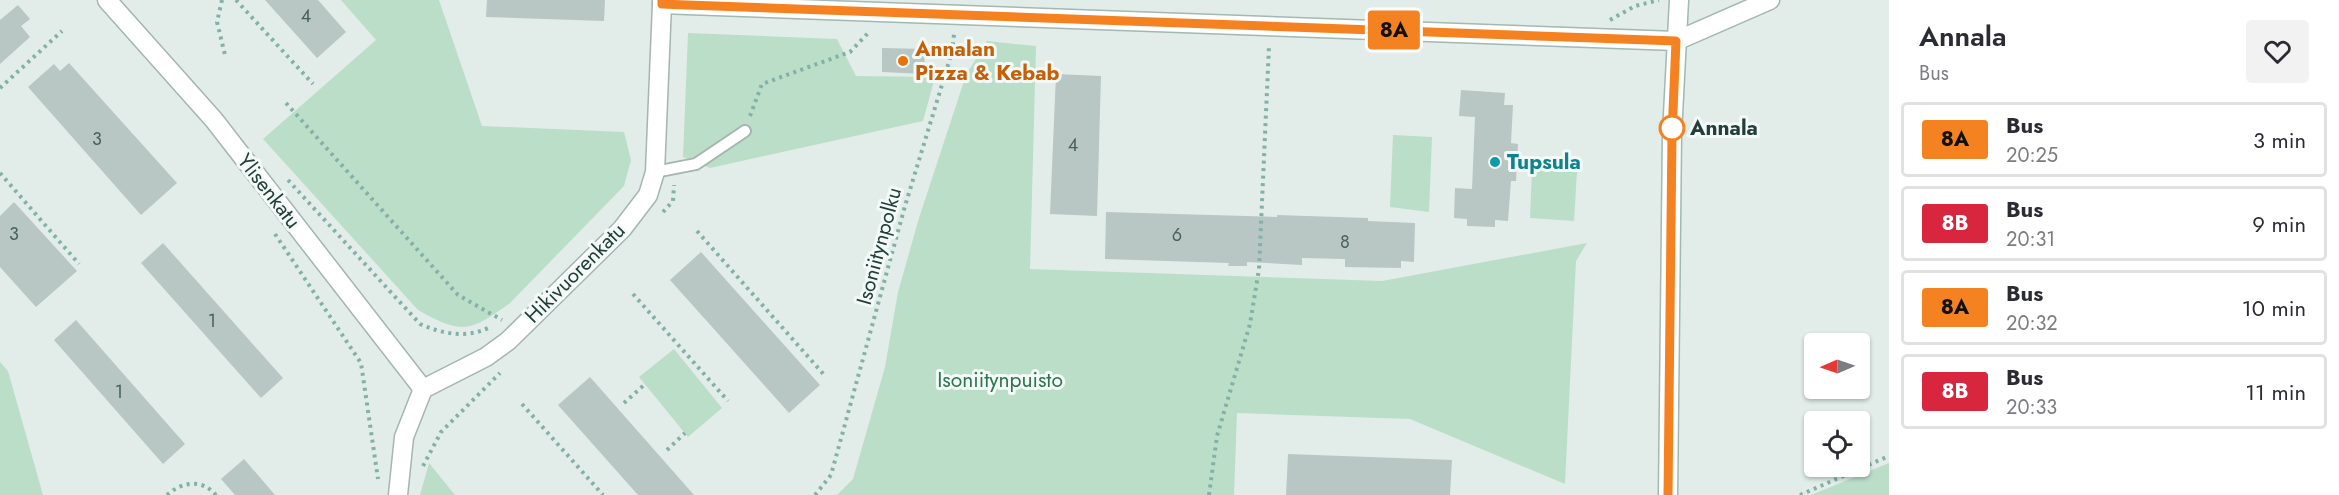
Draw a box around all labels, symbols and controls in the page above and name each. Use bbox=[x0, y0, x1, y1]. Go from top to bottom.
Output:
house number: 4 bbox=[301, 3, 311, 29]
line badge: 8A bbox=[1367, 10, 1421, 50]
text: 8A bbox=[1380, 15, 1408, 45]
text: Annala bbox=[1919, 16, 2007, 57]
button: heart bbox=[2246, 20, 2309, 83]
place label: Annalan Pizza & Kebab bbox=[914, 34, 1060, 88]
marker: Annalan Pizza & Kebab bbox=[896, 54, 910, 68]
text: Bus bbox=[1919, 59, 1949, 88]
text: Bus bbox=[2006, 109, 2043, 141]
place label: Annala bbox=[1689, 113, 1758, 143]
marker: Annala bbox=[1659, 115, 1685, 141]
text: 8A bbox=[1941, 124, 1969, 154]
text: 3 min bbox=[2253, 124, 2306, 156]
house number: 3 bbox=[92, 126, 102, 152]
house number: 4 bbox=[1068, 132, 1078, 158]
text: 20:25 bbox=[2006, 141, 2058, 170]
street label: Ylisenkatu bbox=[230, 147, 308, 235]
place label: Tupsula bbox=[1507, 147, 1581, 177]
marker: Tupsula bbox=[1488, 155, 1502, 169]
street label: Isoniitynpolku bbox=[849, 184, 909, 308]
text: Bus bbox=[2006, 193, 2043, 225]
text: 8B bbox=[1941, 208, 1969, 238]
text: 9 min bbox=[2252, 208, 2306, 240]
street label: Hikivuorenkatu bbox=[518, 216, 632, 330]
house number: 3 bbox=[9, 221, 19, 247]
house number: 6 bbox=[1172, 222, 1182, 248]
text: 20:31 bbox=[2006, 225, 2055, 254]
house number: 8 bbox=[1340, 229, 1350, 255]
text: Bus bbox=[2006, 277, 2043, 309]
text: 8A bbox=[1941, 292, 1969, 322]
text: 10 min bbox=[2242, 292, 2306, 324]
house number: 1 bbox=[208, 308, 216, 334]
text: 20:32 bbox=[2006, 309, 2058, 338]
north arrow bbox=[1804, 333, 1870, 399]
map controls bbox=[1804, 333, 1870, 477]
text: Bus bbox=[2006, 361, 2043, 393]
park label: Isoniitynpuisto bbox=[937, 365, 1063, 395]
text: 8B bbox=[1941, 376, 1969, 406]
text: 11 min bbox=[2245, 376, 2306, 408]
house number: 1 bbox=[115, 379, 123, 405]
text: 20:33 bbox=[2006, 393, 2057, 422]
button: locate bbox=[1804, 411, 1870, 477]

